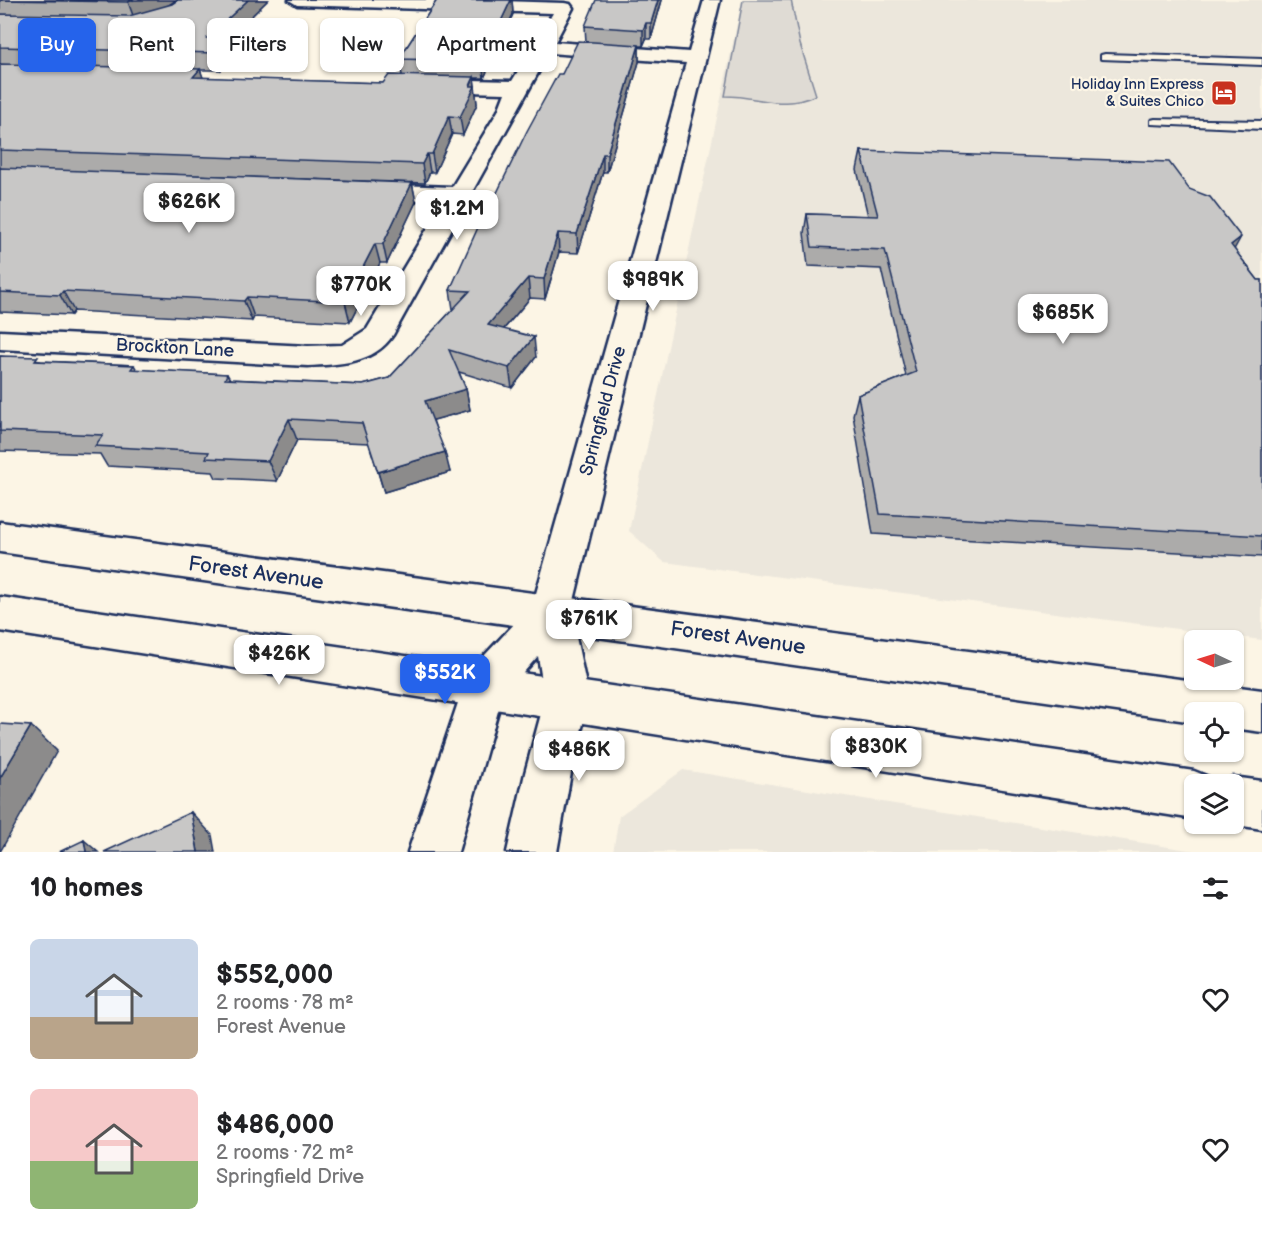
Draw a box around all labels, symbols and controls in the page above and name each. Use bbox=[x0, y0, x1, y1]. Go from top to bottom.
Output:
chip: Buy bbox=[18, 18, 96, 72]
chip: Rent bbox=[108, 18, 195, 72]
chip: Filters bbox=[207, 18, 308, 72]
chip: New bbox=[320, 18, 404, 72]
chip: Apartment bbox=[416, 18, 557, 72]
place label: Holiday Inn Express & Suites Chico bbox=[1071, 75, 1205, 111]
hotel icon: Holiday Inn Express & Suites Chico bbox=[1209, 78, 1239, 108]
pin: $626K bbox=[147, 183, 231, 234]
text: $626K bbox=[158, 190, 221, 214]
pin: $1.2M bbox=[415, 190, 499, 241]
text: $1.2M bbox=[429, 197, 485, 221]
pin: $989K bbox=[611, 261, 695, 312]
pin: $770K bbox=[319, 266, 403, 317]
text: $989K bbox=[622, 268, 684, 292]
text: $770K bbox=[330, 273, 392, 297]
pin: $685K bbox=[1021, 294, 1105, 345]
text: $685K bbox=[1032, 301, 1094, 325]
street label: Brockton Lane bbox=[115, 334, 235, 362]
street label: Springfield Drive bbox=[576, 344, 630, 478]
street label: Forest Avenue bbox=[187, 551, 325, 595]
pin: $761K bbox=[547, 600, 631, 651]
text: $761K bbox=[560, 607, 618, 631]
street label: Forest Avenue bbox=[669, 616, 807, 660]
north arrow bbox=[1184, 630, 1244, 690]
map controls bbox=[1184, 630, 1244, 834]
pin: $426K bbox=[237, 635, 321, 686]
text: $426K bbox=[248, 642, 310, 666]
pin: $552K bbox=[403, 654, 487, 705]
text: $552K bbox=[414, 661, 476, 685]
button: locate bbox=[1184, 702, 1244, 762]
pin: $830K bbox=[834, 728, 918, 779]
pin: $486K bbox=[537, 731, 621, 782]
text: $830K bbox=[845, 735, 907, 759]
text: $486K bbox=[548, 738, 610, 762]
button: layers bbox=[1184, 774, 1244, 834]
icon: filters bbox=[1199, 872, 1232, 905]
text: 10 homes bbox=[30, 873, 143, 904]
text: $552,000 bbox=[216, 960, 333, 991]
icon: home bbox=[78, 963, 150, 1035]
icon: heart bbox=[1199, 983, 1232, 1016]
text: 2 rooms · 78 m² bbox=[216, 991, 354, 1015]
text: Forest Avenue bbox=[216, 1015, 346, 1039]
text: $486,000 bbox=[216, 1110, 334, 1141]
icon: home bbox=[78, 1113, 150, 1185]
icon: heart bbox=[1199, 1133, 1232, 1166]
text: 2 rooms · 72 m² bbox=[216, 1141, 354, 1165]
text: Springfield Drive bbox=[216, 1165, 364, 1189]

